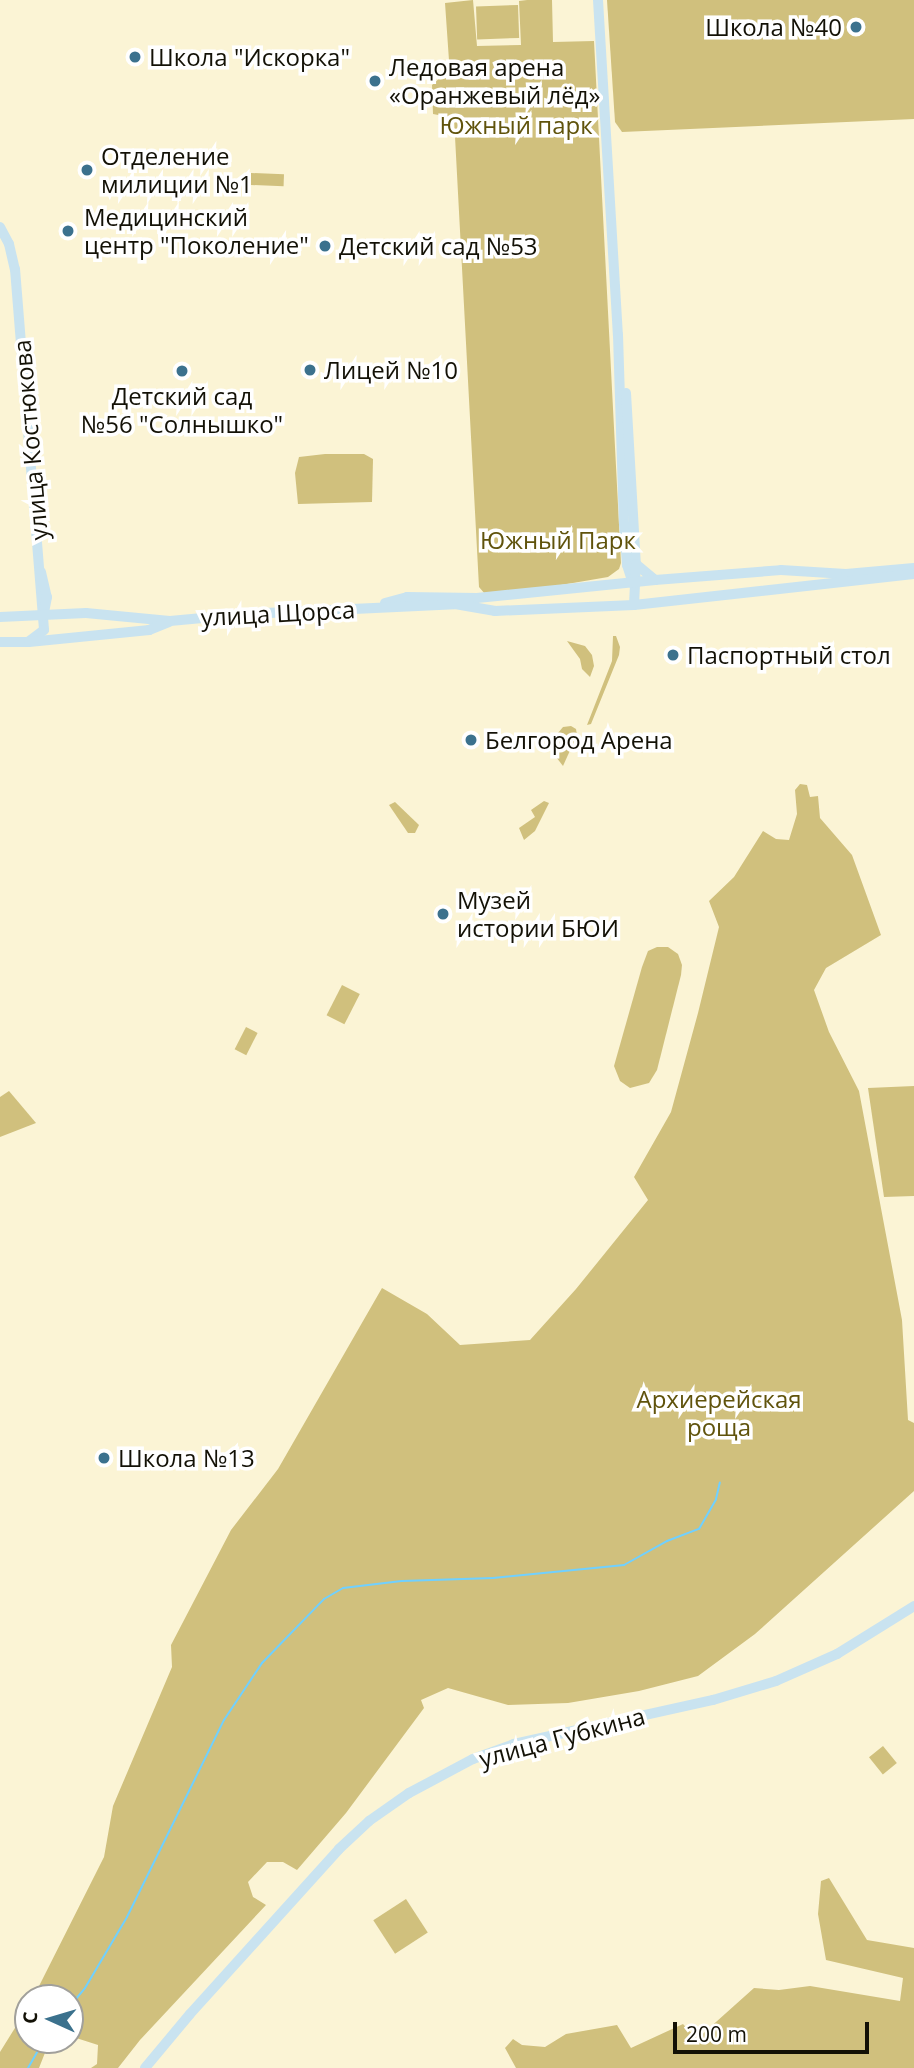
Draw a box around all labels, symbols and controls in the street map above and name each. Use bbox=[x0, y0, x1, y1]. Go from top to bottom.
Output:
place label: Школа №40 bbox=[705, 13, 842, 41]
marker: Школа №40 bbox=[848, 19, 864, 35]
place label: Школа "Искорка" bbox=[149, 43, 350, 71]
marker: Школа "Искорка" bbox=[127, 49, 143, 65]
place label: Ледовая арена «Оранжевый лёд» bbox=[389, 53, 600, 109]
marker: Ледовая арена «Оранжевый лёд» bbox=[367, 73, 383, 89]
park label: Южный парк bbox=[439, 111, 593, 139]
place label: Отделение милиции №1 bbox=[101, 142, 253, 198]
marker: Отделение милиции №1 bbox=[79, 162, 95, 178]
place label: Медицинский центр "Поколение" bbox=[84, 203, 309, 259]
marker: Медицинский центр "Поколение" bbox=[58, 221, 78, 241]
place label: Детский сад №53 bbox=[339, 232, 538, 260]
marker: Детский сад №53 bbox=[317, 238, 333, 254]
street label: улица Костюкова bbox=[7, 338, 53, 542]
place label: Лицей №10 bbox=[324, 356, 458, 384]
marker: Лицей №10 bbox=[302, 362, 318, 378]
marker: Детский сад №56 "Солнышко" bbox=[174, 363, 190, 379]
place label: Детский сад №56 "Солнышко" bbox=[81, 382, 283, 438]
park label: Южный Парк bbox=[480, 526, 636, 554]
street label: улица Щорса bbox=[200, 595, 356, 631]
place label: Паспортный стол bbox=[687, 641, 891, 669]
marker: Паспортный стол bbox=[665, 647, 681, 663]
place label: Белгород Арена bbox=[485, 726, 673, 754]
marker: Белгород Арена bbox=[463, 732, 479, 748]
place label: Музей истории БЮИ bbox=[457, 886, 619, 942]
marker: Музей истории БЮИ bbox=[435, 906, 451, 922]
park label: Архиерейская роща bbox=[636, 1385, 802, 1441]
place label: Школа №13 bbox=[118, 1444, 255, 1472]
marker: Школа №13 bbox=[96, 1450, 112, 1466]
street label: улица Губкина bbox=[476, 1701, 648, 1773]
north arrow bbox=[14, 1984, 84, 2054]
scale bar bbox=[676, 2008, 872, 2052]
text: С bbox=[17, 2011, 43, 2025]
text: 200 m bbox=[686, 2020, 747, 2048]

